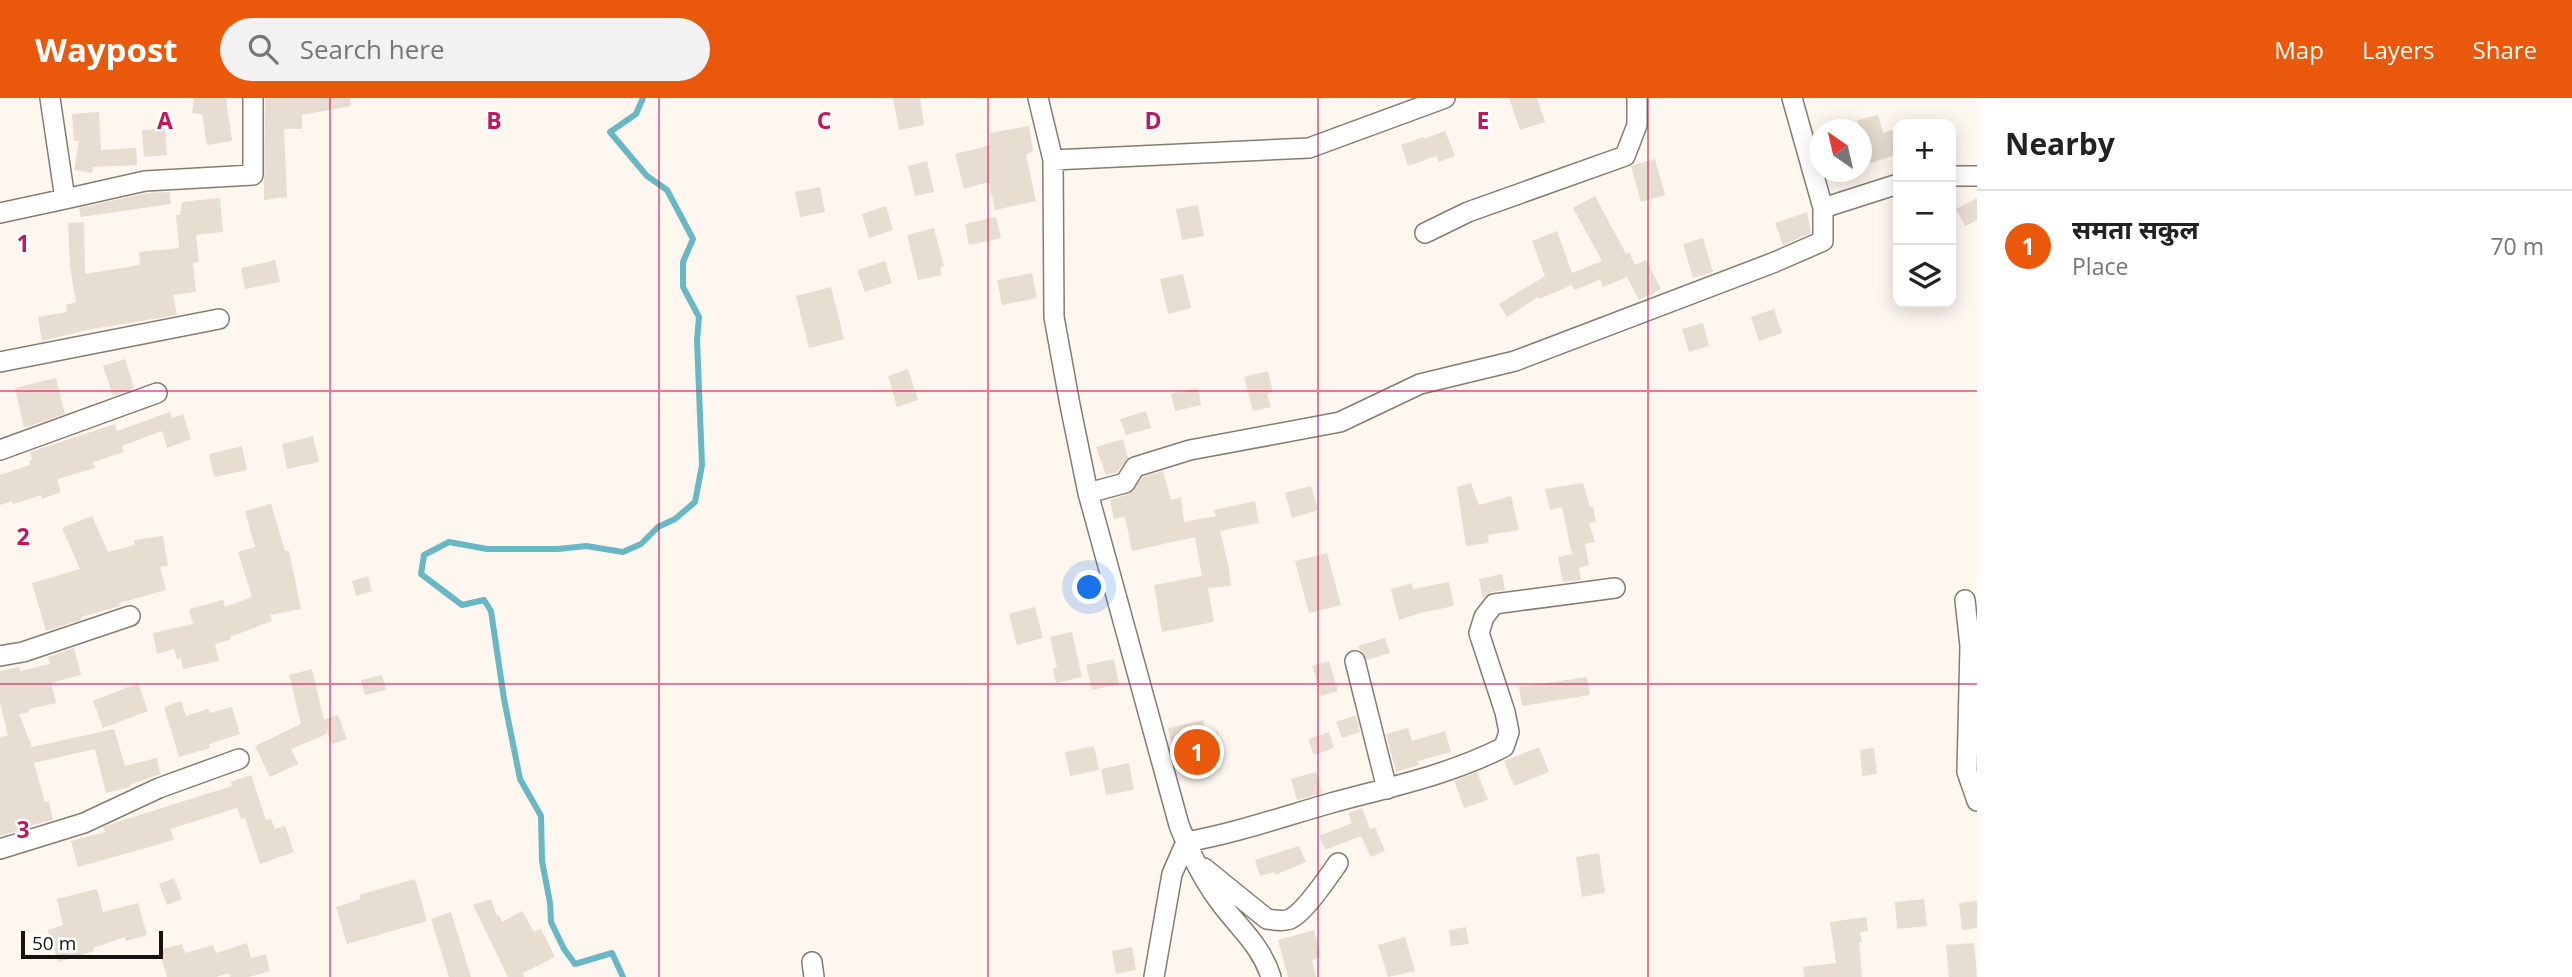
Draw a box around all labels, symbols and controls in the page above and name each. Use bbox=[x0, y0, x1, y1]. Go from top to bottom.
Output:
search box bbox=[220, 18, 710, 81]
text: Waypost bbox=[35, 27, 178, 72]
icon: search bbox=[244, 30, 282, 68]
text: Search here bbox=[300, 31, 445, 67]
text: Map bbox=[2274, 33, 2324, 66]
text: Layers bbox=[2362, 33, 2435, 66]
text: Share bbox=[2473, 33, 2537, 66]
text: A bbox=[157, 104, 173, 136]
text: B bbox=[486, 104, 502, 136]
text: C bbox=[817, 104, 831, 136]
text: D bbox=[1144, 104, 1162, 136]
text: E bbox=[1477, 104, 1489, 136]
north arrow bbox=[1809, 119, 1872, 182]
map controls bbox=[1893, 119, 1956, 308]
button: + bbox=[1893, 119, 1956, 182]
text: Nearby bbox=[2005, 123, 2115, 164]
button: − bbox=[1893, 182, 1956, 245]
text: समता सकुल bbox=[2072, 211, 2199, 247]
text: 1 bbox=[16, 227, 30, 259]
text: 1 bbox=[2021, 230, 2035, 262]
text: 70 m bbox=[2490, 230, 2544, 262]
button: layers bbox=[1893, 245, 1956, 308]
text: Place bbox=[2072, 250, 2128, 282]
text: 2 bbox=[16, 520, 30, 552]
your location bbox=[1072, 570, 1106, 604]
pin: 1 bbox=[1174, 726, 1220, 778]
text: 3 bbox=[16, 813, 30, 845]
scale bar bbox=[21, 928, 163, 960]
text: 50 m bbox=[32, 930, 76, 956]

